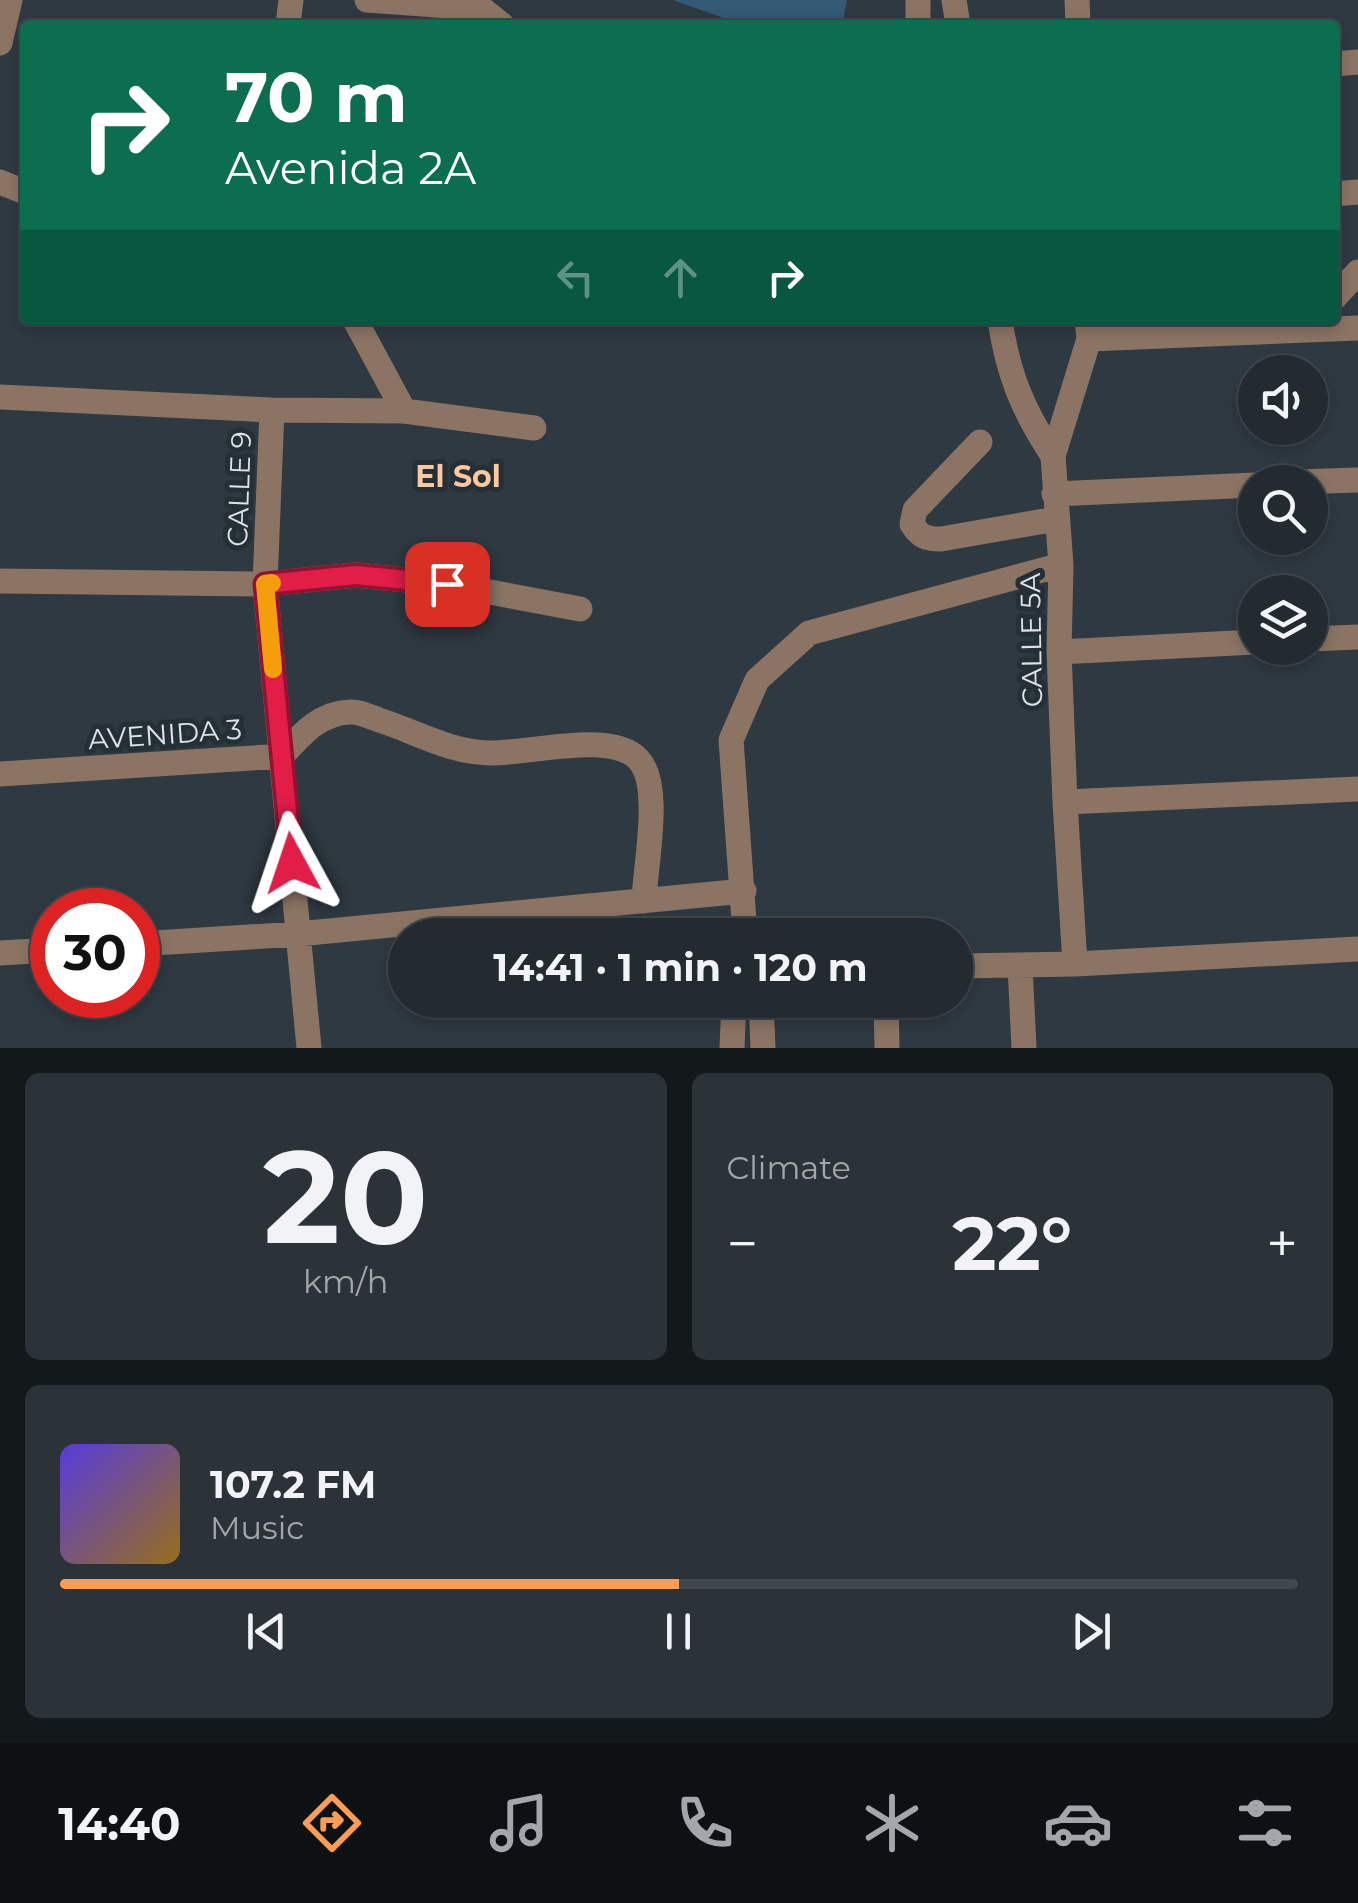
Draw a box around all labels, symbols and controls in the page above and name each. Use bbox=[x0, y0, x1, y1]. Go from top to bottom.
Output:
text: 70 m bbox=[225, 54, 408, 140]
icon: right bbox=[60, 60, 190, 190]
text: Avenida 2A bbox=[225, 140, 476, 195]
icon: left bbox=[548, 250, 603, 305]
icon: ahead bbox=[653, 250, 708, 305]
icon: right bbox=[758, 250, 813, 305]
map controls bbox=[1238, 355, 1328, 665]
button: sound bbox=[1238, 355, 1328, 445]
street label: CALLE 9 bbox=[220, 431, 258, 547]
district label: El Sol bbox=[415, 458, 501, 495]
button: search bbox=[1238, 465, 1328, 555]
pin bbox=[405, 542, 490, 627]
icon: arrive bbox=[420, 557, 475, 612]
street label: CALLE 5A bbox=[1013, 572, 1049, 707]
button: layers bbox=[1238, 575, 1328, 665]
street label: AVENIDA 3 bbox=[87, 712, 243, 756]
position arrow bbox=[240, 811, 344, 915]
speed limit sign: 30 bbox=[30, 888, 160, 1018]
text: 14:41 · 1 min · 120 m bbox=[493, 944, 868, 991]
text: 20 bbox=[263, 1117, 428, 1276]
text: Climate bbox=[727, 1148, 851, 1187]
text: 22° bbox=[952, 1197, 1072, 1289]
text: − bbox=[727, 1210, 758, 1277]
text: + bbox=[1266, 1210, 1298, 1277]
text: km/h bbox=[303, 1262, 388, 1301]
text: 107.2 FM bbox=[210, 1461, 376, 1508]
text: Music bbox=[210, 1508, 304, 1547]
icon: previous bbox=[239, 1604, 294, 1659]
icon: pause bbox=[651, 1604, 706, 1659]
icon: next bbox=[1064, 1604, 1119, 1659]
icon: directions bbox=[297, 1788, 367, 1858]
icon: music bbox=[484, 1788, 554, 1858]
icon: phone bbox=[670, 1788, 740, 1858]
icon: climate bbox=[857, 1788, 927, 1858]
icon: car bbox=[1043, 1788, 1113, 1858]
icon: filters bbox=[1230, 1788, 1300, 1858]
text: 14:40 bbox=[58, 1796, 181, 1851]

